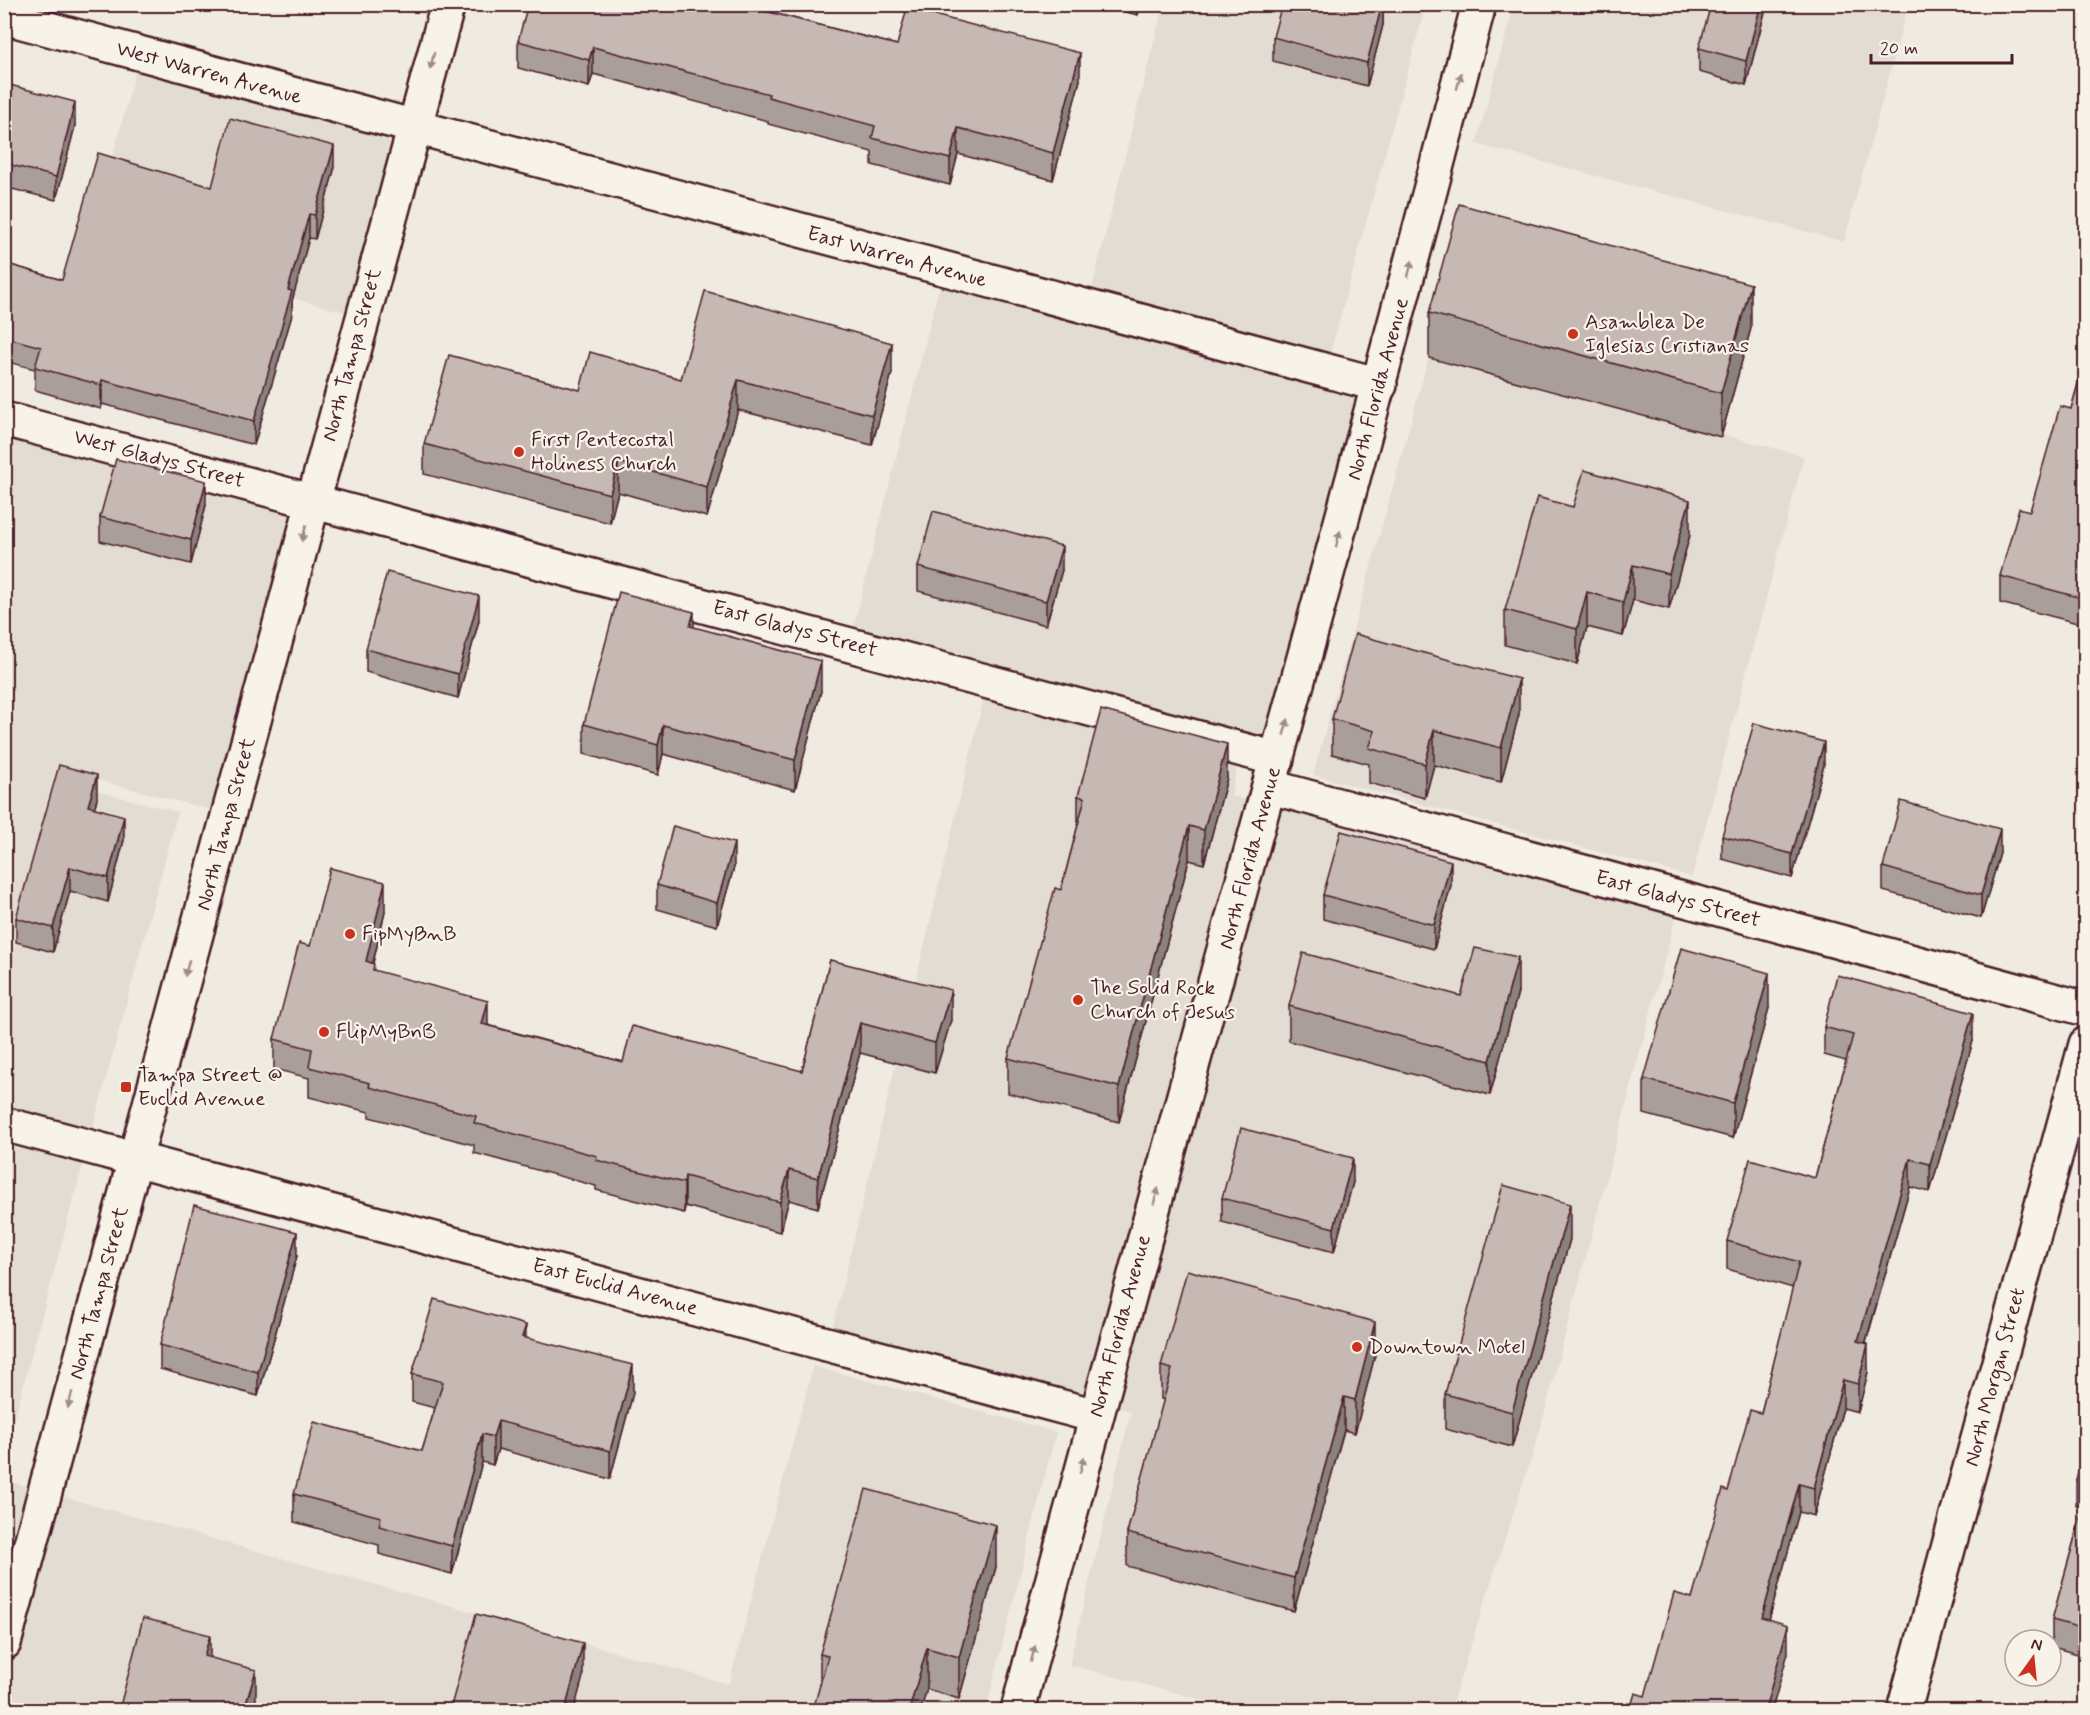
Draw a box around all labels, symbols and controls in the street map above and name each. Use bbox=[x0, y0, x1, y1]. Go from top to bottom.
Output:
scale bar bbox=[1871, 27, 2012, 65]
street label: West Warren Avenue bbox=[113, 35, 305, 111]
text: 20 m bbox=[1880, 37, 1918, 61]
one-way arrow bbox=[427, 52, 437, 70]
one-way arrow bbox=[1455, 71, 1465, 90]
street label: East Warren Avenue bbox=[804, 220, 990, 295]
one-way arrow bbox=[1406, 260, 1415, 278]
street label: North Tampa Street bbox=[315, 265, 389, 445]
street label: North Florida Avenue bbox=[1340, 295, 1416, 483]
place label: Asamblea De Iglesias Cristianas bbox=[1585, 308, 1749, 360]
marker: Asamblea De Iglesias Cristianas bbox=[1566, 327, 1580, 341]
street label: West Gladys Street bbox=[71, 423, 248, 495]
place label: First Pentecostal Holiness Church bbox=[531, 426, 677, 478]
marker: First Pentecostal Holiness Church bbox=[512, 445, 526, 459]
one-way arrow bbox=[299, 524, 308, 542]
one-way arrow bbox=[1333, 530, 1343, 548]
street label: East Gladys Street bbox=[709, 594, 881, 664]
one-way arrow bbox=[1281, 718, 1291, 736]
street label: North Tampa Street bbox=[189, 734, 263, 914]
street label: North Florida Avenue bbox=[1212, 764, 1288, 952]
street label: East Gladys Street bbox=[1592, 864, 1764, 934]
place label: FipMyBnB bbox=[362, 920, 457, 948]
marker: FipMyBnB bbox=[343, 927, 357, 941]
one-way arrow bbox=[181, 959, 191, 977]
place label: The Solid Rock Church of Jesus bbox=[1090, 974, 1235, 1026]
marker: The Solid Rock Church of Jesus bbox=[1071, 993, 1085, 1007]
place label: FlipMyBnB bbox=[336, 1018, 436, 1046]
marker: FlipMyBnB bbox=[317, 1025, 331, 1039]
place label: Tampa Street @ Euclid Avenue bbox=[138, 1061, 283, 1113]
marker: Tampa Street @ Euclid Avenue bbox=[119, 1080, 133, 1094]
one-way arrow bbox=[1152, 1187, 1161, 1205]
street label: North Tampa Street bbox=[62, 1203, 136, 1383]
street label: North Florida Avenue bbox=[1082, 1232, 1158, 1420]
street label: East Euclid Avenue bbox=[529, 1251, 701, 1323]
street label: North Morgan Street bbox=[1958, 1284, 2033, 1470]
place label: Downtown Motel bbox=[1369, 1333, 1525, 1361]
marker: Downtown Motel bbox=[1350, 1340, 1364, 1354]
one-way arrow bbox=[65, 1391, 75, 1409]
one-way arrow bbox=[1078, 1456, 1088, 1475]
north arrow bbox=[2003, 1628, 2063, 1688]
text: N bbox=[2029, 1633, 2044, 1656]
one-way arrow bbox=[1028, 1645, 1038, 1663]

